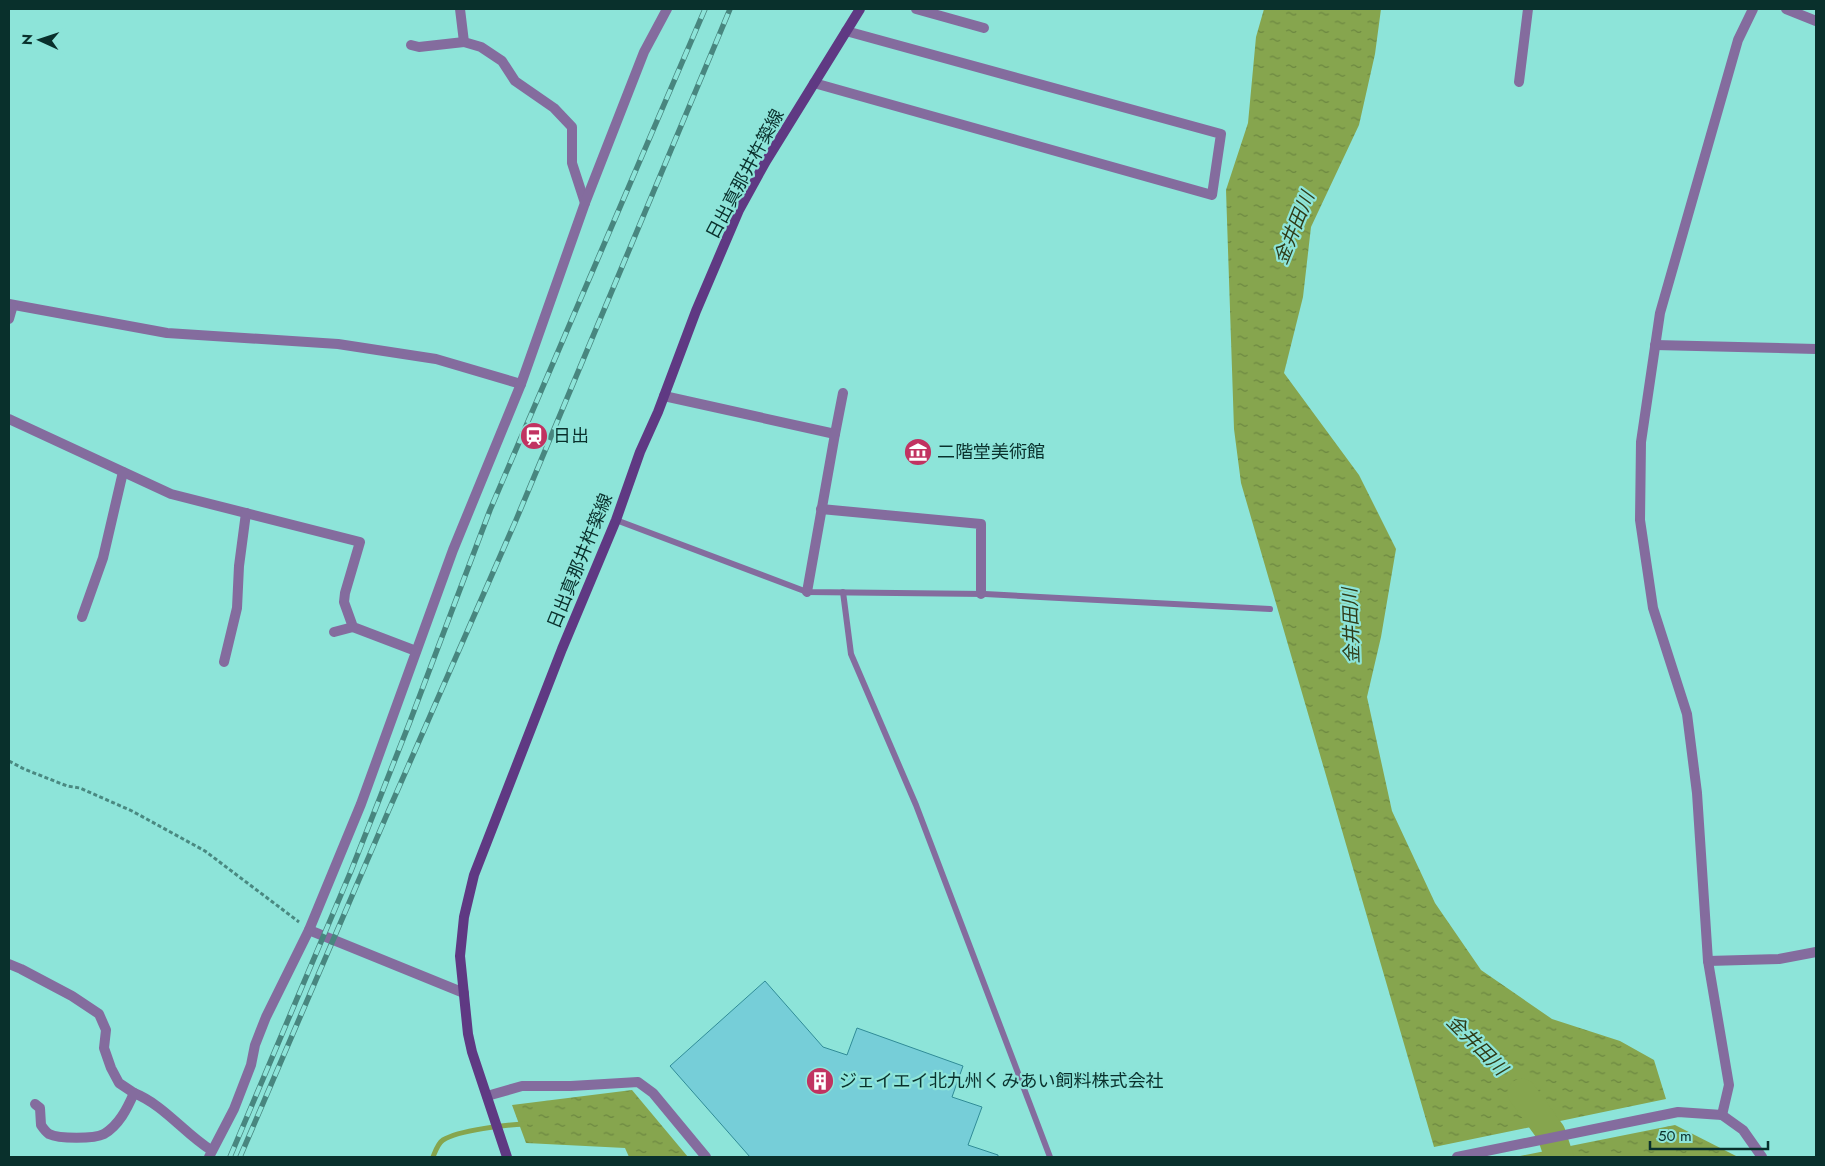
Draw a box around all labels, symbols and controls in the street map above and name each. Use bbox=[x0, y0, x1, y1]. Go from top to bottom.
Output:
north arrow bbox=[15, 15, 65, 65]
text: N bbox=[17, 33, 37, 45]
street label: 日出真那井杵築線 bbox=[700, 104, 790, 244]
water label: 金井田川 bbox=[1267, 186, 1321, 268]
station icon: 日出 bbox=[519, 421, 549, 451]
place label: 日出 bbox=[553, 423, 589, 449]
museum icon: 二階堂美術館 bbox=[903, 437, 933, 467]
place label: 二階堂美術館 bbox=[937, 439, 1045, 465]
street label: 日出真那井杵築線 bbox=[541, 489, 619, 633]
water label: 金井田川 bbox=[1336, 586, 1366, 664]
water label: 金井田川 bbox=[1441, 1009, 1515, 1083]
building icon: ジェイエイ北九州くみあい飼料株式会社 bbox=[805, 1066, 835, 1096]
place label: ジェイエイ北九州くみあい飼料株式会社 bbox=[839, 1068, 1164, 1094]
scale bar bbox=[1650, 1118, 1768, 1150]
text: 50 m bbox=[1658, 1125, 1692, 1147]

